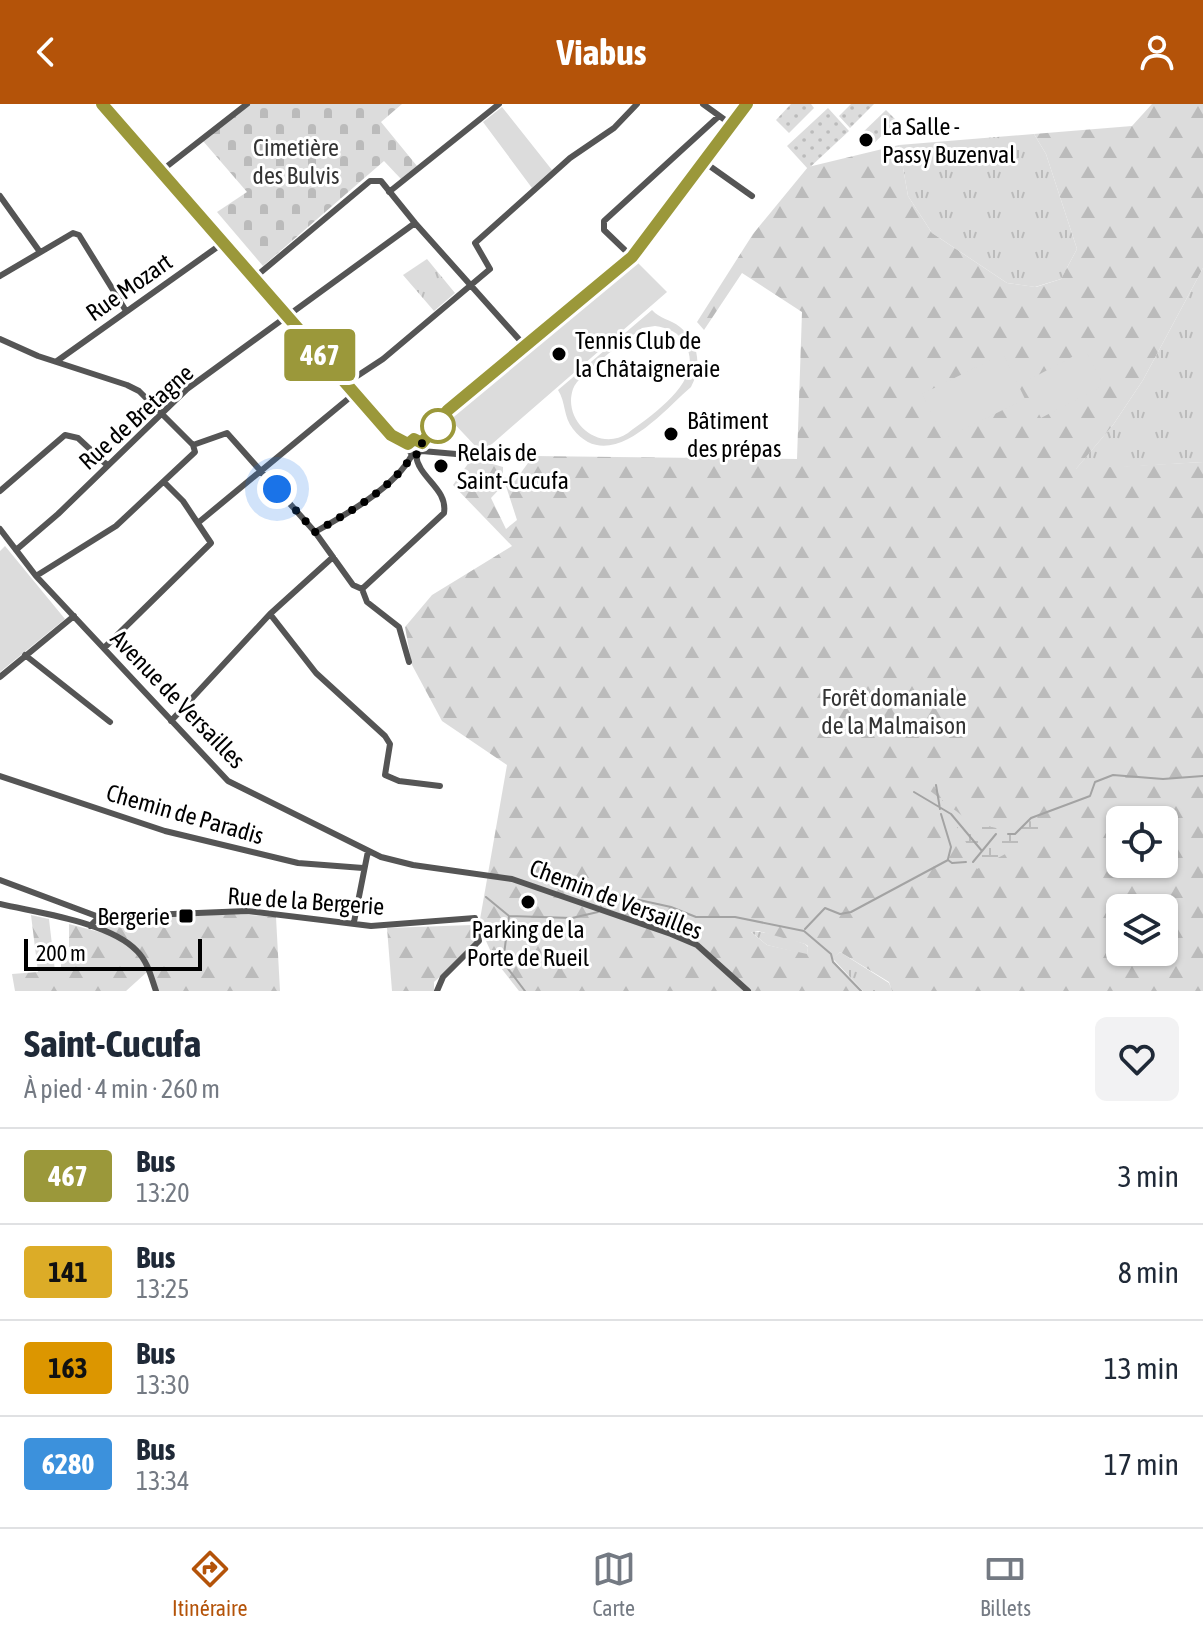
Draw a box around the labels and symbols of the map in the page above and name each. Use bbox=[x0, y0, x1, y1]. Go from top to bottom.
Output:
place label: La Salle - Passy Buzenval bbox=[882, 113, 1016, 168]
marker: La Salle - Passy Buzenval bbox=[857, 131, 875, 149]
park label: Cimetière des Bulvis bbox=[253, 134, 340, 189]
street label: Rue Mozart bbox=[81, 248, 177, 326]
place label: Tennis Club de la Châtaigneraie bbox=[575, 327, 720, 382]
line badge: 467 bbox=[274, 329, 366, 381]
marker: Tennis Club de la Châtaigneraie bbox=[550, 345, 568, 363]
street label: Rue de Bretagne bbox=[74, 359, 198, 475]
place label: Bâtiment des prépas bbox=[687, 407, 781, 462]
unlabelled marker bbox=[421, 409, 455, 443]
marker: Bâtiment des prépas bbox=[662, 425, 680, 443]
place label: Relais de Saint-Cucufa bbox=[457, 439, 569, 494]
marker: Relais de Saint-Cucufa bbox=[432, 457, 450, 475]
your location bbox=[257, 469, 297, 509]
street label: Avenue de Versailles bbox=[105, 624, 251, 774]
park label: Forêt domaniale de la Malmaison bbox=[821, 684, 967, 739]
street label: Chemin de Paradis bbox=[103, 779, 267, 849]
street label: Chemin de Versailles bbox=[526, 854, 706, 944]
street label: Rue de la Bergerie bbox=[227, 882, 385, 920]
marker: Parking de la Porte de Rueil bbox=[519, 893, 537, 911]
place label: Bergerie bbox=[97, 903, 170, 930]
marker: Bergerie bbox=[177, 907, 195, 925]
place label: Parking de la Porte de Rueil bbox=[467, 916, 590, 971]
scale bar bbox=[24, 935, 202, 971]

